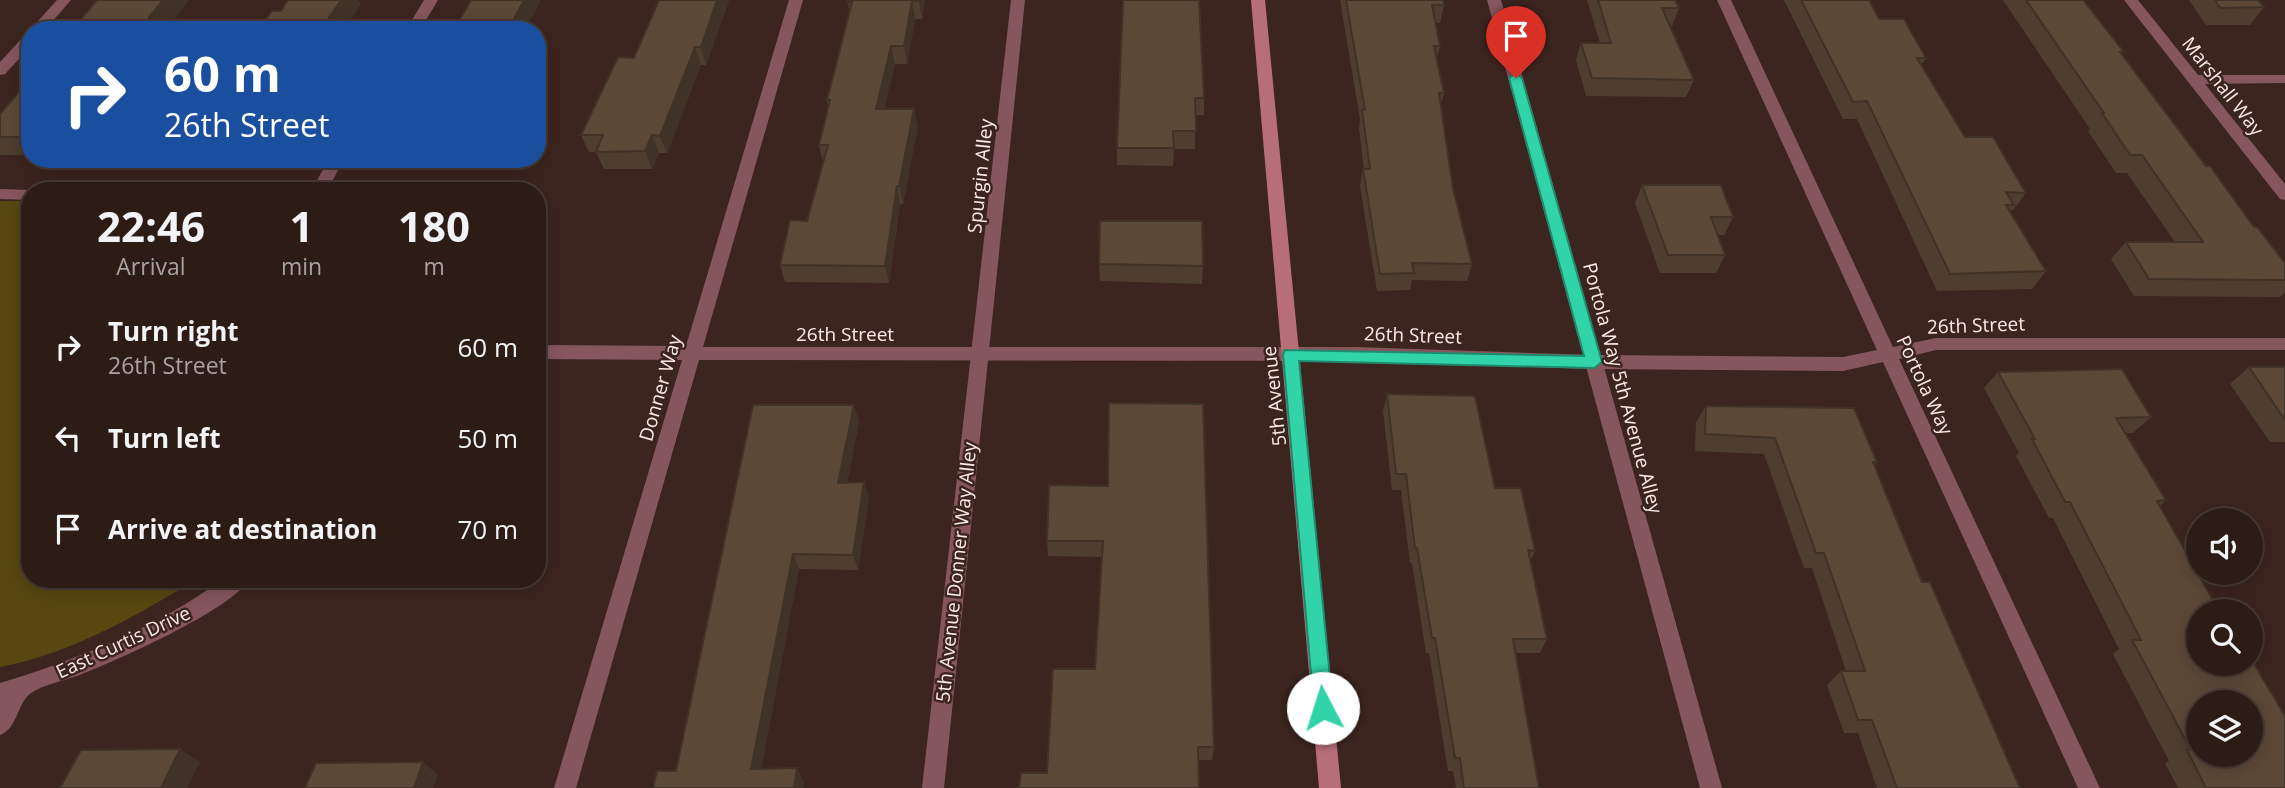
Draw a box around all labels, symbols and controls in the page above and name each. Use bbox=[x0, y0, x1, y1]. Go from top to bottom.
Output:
pin bbox=[1486, 6, 1546, 78]
icon: arrive bbox=[1497, 17, 1535, 55]
street label: Marshall Way bbox=[2176, 31, 2270, 141]
text: 60 m bbox=[164, 40, 281, 106]
icon: right bbox=[49, 49, 140, 140]
text: 26th Street bbox=[164, 103, 329, 146]
street label: Spurgin Alley bbox=[961, 117, 999, 235]
text: 22:46 bbox=[97, 197, 205, 254]
text: 1 bbox=[289, 197, 314, 254]
text: 180 bbox=[398, 197, 470, 254]
text: Arrival bbox=[116, 250, 186, 282]
text: min bbox=[281, 250, 322, 282]
text: m bbox=[423, 250, 445, 282]
street label: Portola Way 5th Avenue Alley bbox=[1577, 260, 1669, 517]
street label: 26th Street bbox=[1926, 310, 2026, 340]
text: Turn right bbox=[108, 313, 239, 349]
street label: 26th Street bbox=[1363, 320, 1463, 350]
street label: 26th Street bbox=[796, 321, 894, 347]
icon: right bbox=[49, 328, 87, 366]
text: 60 m bbox=[457, 329, 518, 365]
street label: Donner Way bbox=[632, 331, 688, 444]
street label: Portola Way bbox=[1891, 331, 1960, 439]
street label: 5th Avenue bbox=[1256, 345, 1292, 447]
text: 26th Street bbox=[108, 349, 227, 381]
icon: left bbox=[49, 419, 87, 457]
text: Turn left bbox=[108, 420, 220, 456]
text: 50 m bbox=[457, 420, 518, 456]
street label: 5th Avenue Donner Way Alley bbox=[929, 440, 983, 703]
map controls bbox=[2186, 508, 2263, 767]
button: sound bbox=[2186, 508, 2263, 585]
icon: arrive bbox=[49, 510, 87, 548]
text: Arrive at destination bbox=[108, 511, 377, 547]
text: 70 m bbox=[457, 511, 518, 547]
button: search bbox=[2186, 599, 2263, 676]
street label: East Curtis Drive bbox=[52, 600, 194, 684]
position arrow bbox=[1286, 671, 1360, 745]
button: layers bbox=[2186, 690, 2263, 767]

